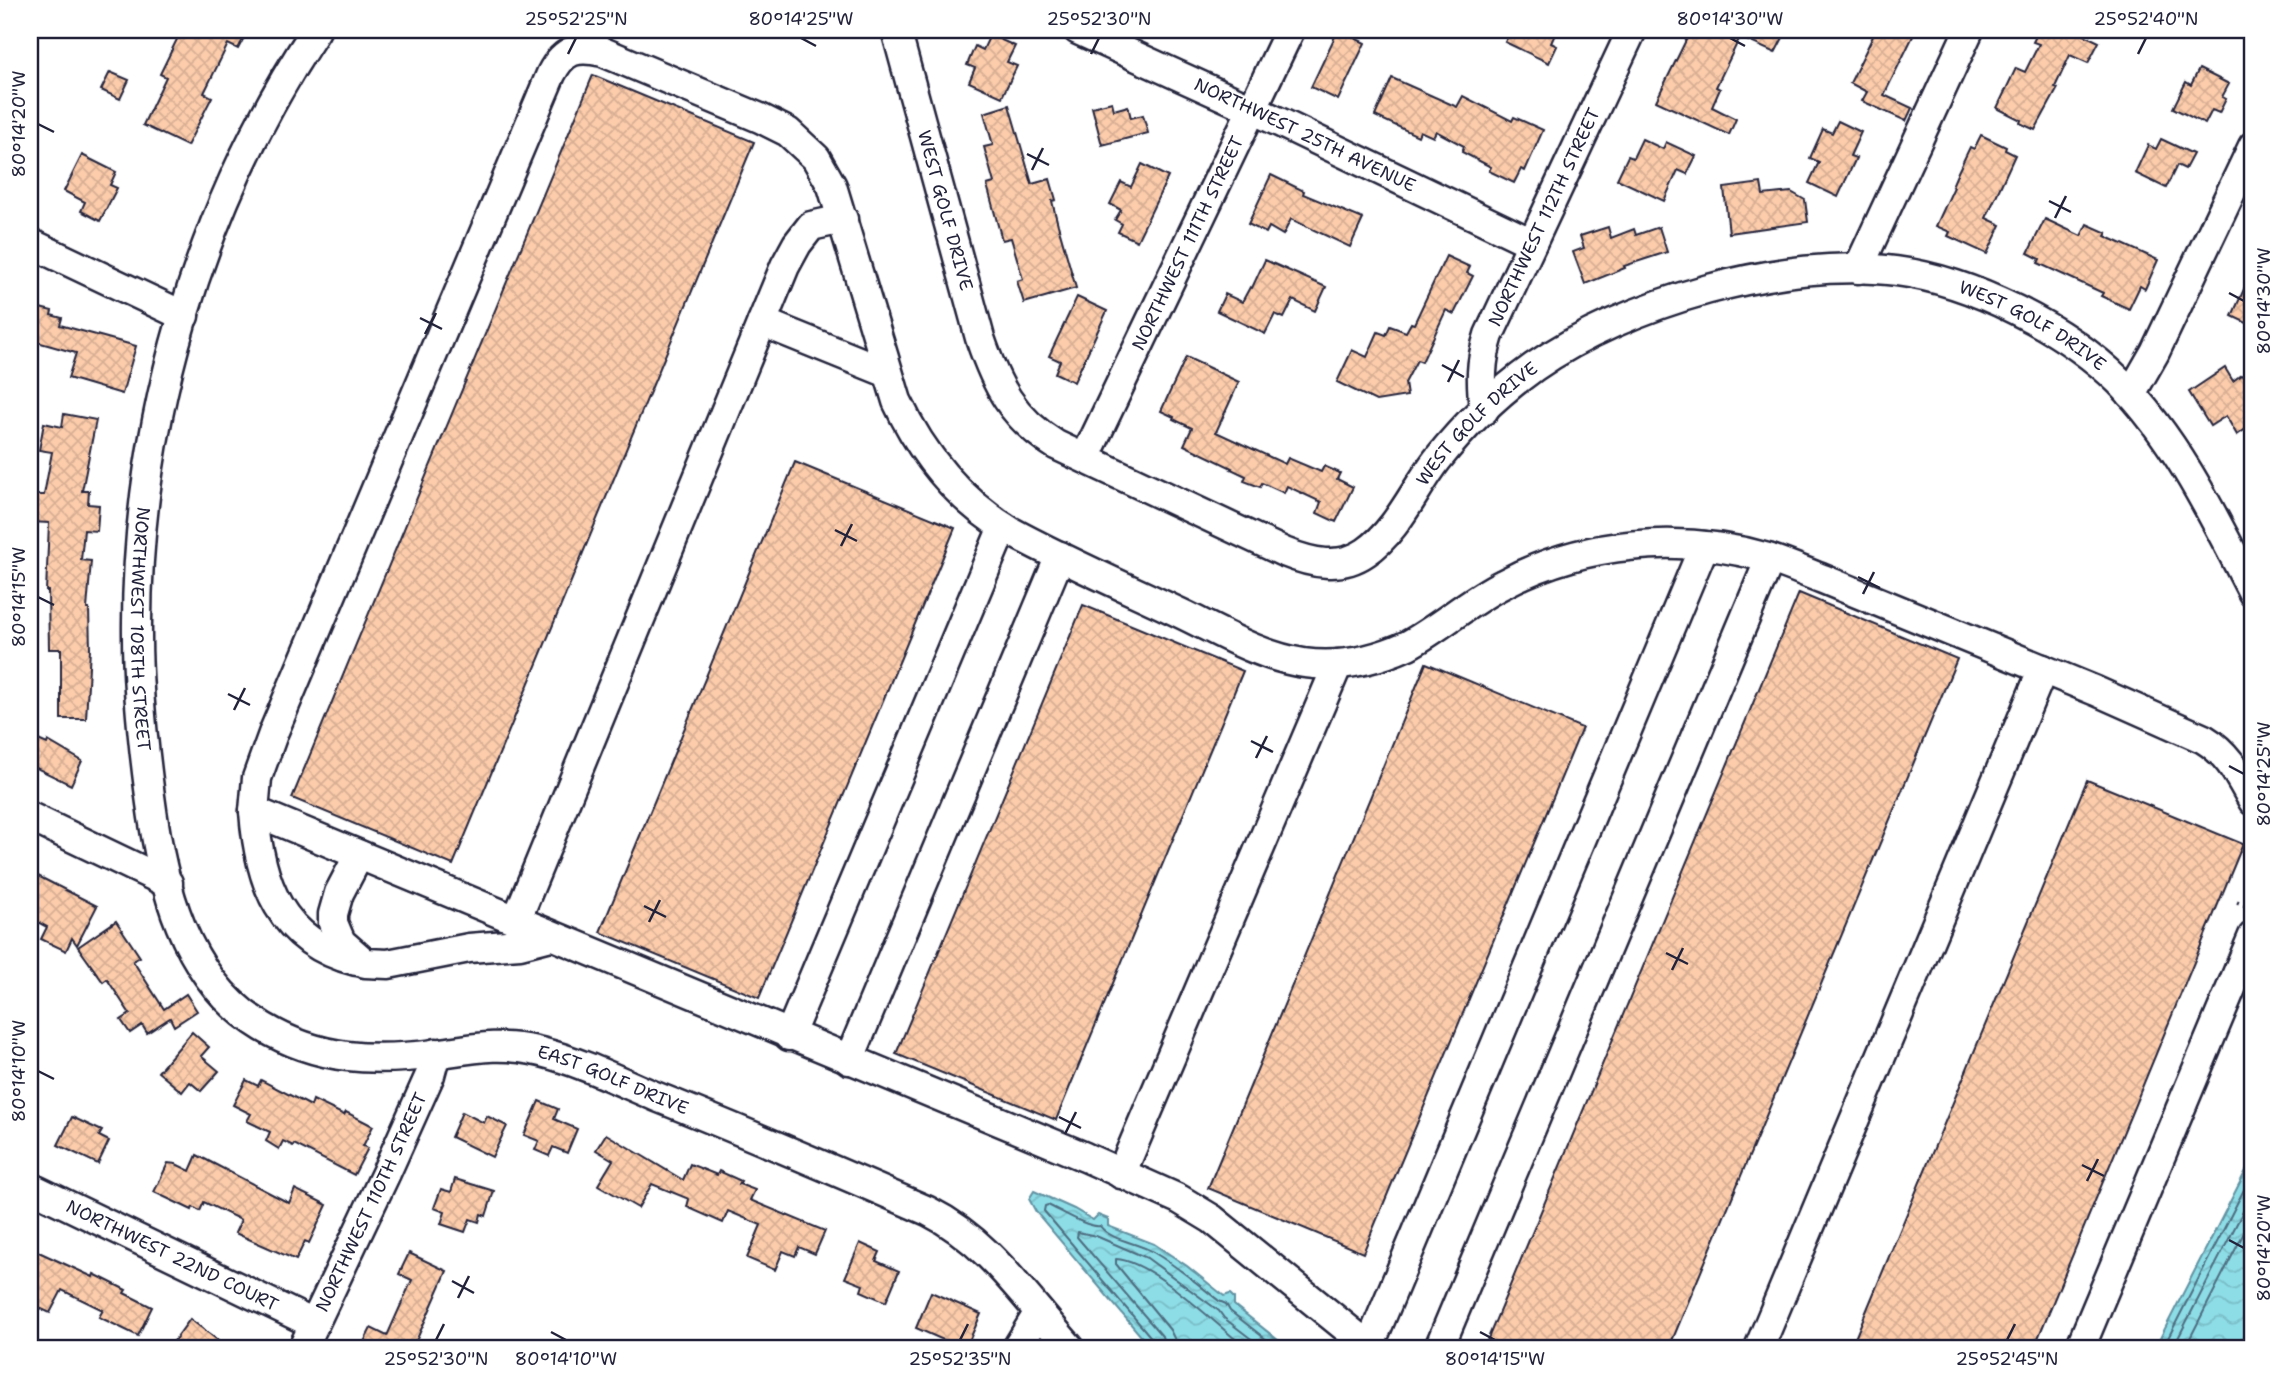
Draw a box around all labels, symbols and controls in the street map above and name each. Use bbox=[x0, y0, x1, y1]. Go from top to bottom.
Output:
text: 25°52'25"N bbox=[524, 7, 628, 31]
text: 80°14'25"W bbox=[748, 7, 854, 31]
text: 25°52'30"N bbox=[1046, 7, 1152, 31]
text: 80°14'30"W bbox=[1676, 7, 1784, 31]
text: 25°52'40"N bbox=[2093, 7, 2199, 31]
text: 80°14'20"W bbox=[7, 71, 31, 177]
street label: NORTHWEST 25TH AVENUE bbox=[1190, 72, 1420, 198]
street label: NORTHWEST 112TH STREET bbox=[1483, 104, 1606, 330]
street label: WEST GOLF DRIVE bbox=[912, 127, 979, 293]
street label: NORTHWEST 111TH STREET bbox=[1126, 132, 1249, 354]
text: 80°14'30"W bbox=[2252, 247, 2276, 355]
street label: WEST GOLF DRIVE bbox=[1956, 275, 2111, 376]
street label: WEST GOLF DRIVE bbox=[1411, 356, 1542, 490]
street label: NORTHWEST 108TH STREET bbox=[125, 506, 156, 752]
text: 80°14'15"W bbox=[7, 547, 31, 647]
text: 80°14'25"W bbox=[2252, 721, 2276, 827]
text: 80°14'10"W bbox=[7, 1020, 31, 1122]
street label: EAST GOLF DRIVE bbox=[535, 1040, 692, 1120]
street label: NORTHWEST 110TH STREET bbox=[310, 1089, 433, 1316]
street label: NORTHWEST 22ND COURT bbox=[62, 1194, 282, 1317]
text: 80°14'20"W bbox=[2252, 1195, 2276, 1301]
text: 25°52'30"N bbox=[383, 1347, 489, 1371]
text: 80°14'10"W bbox=[515, 1347, 617, 1371]
text: 25°52'35"N bbox=[908, 1347, 1012, 1371]
text: 80°14'15"W bbox=[1445, 1347, 1545, 1371]
text: 25°52'45"N bbox=[1956, 1347, 2058, 1371]

